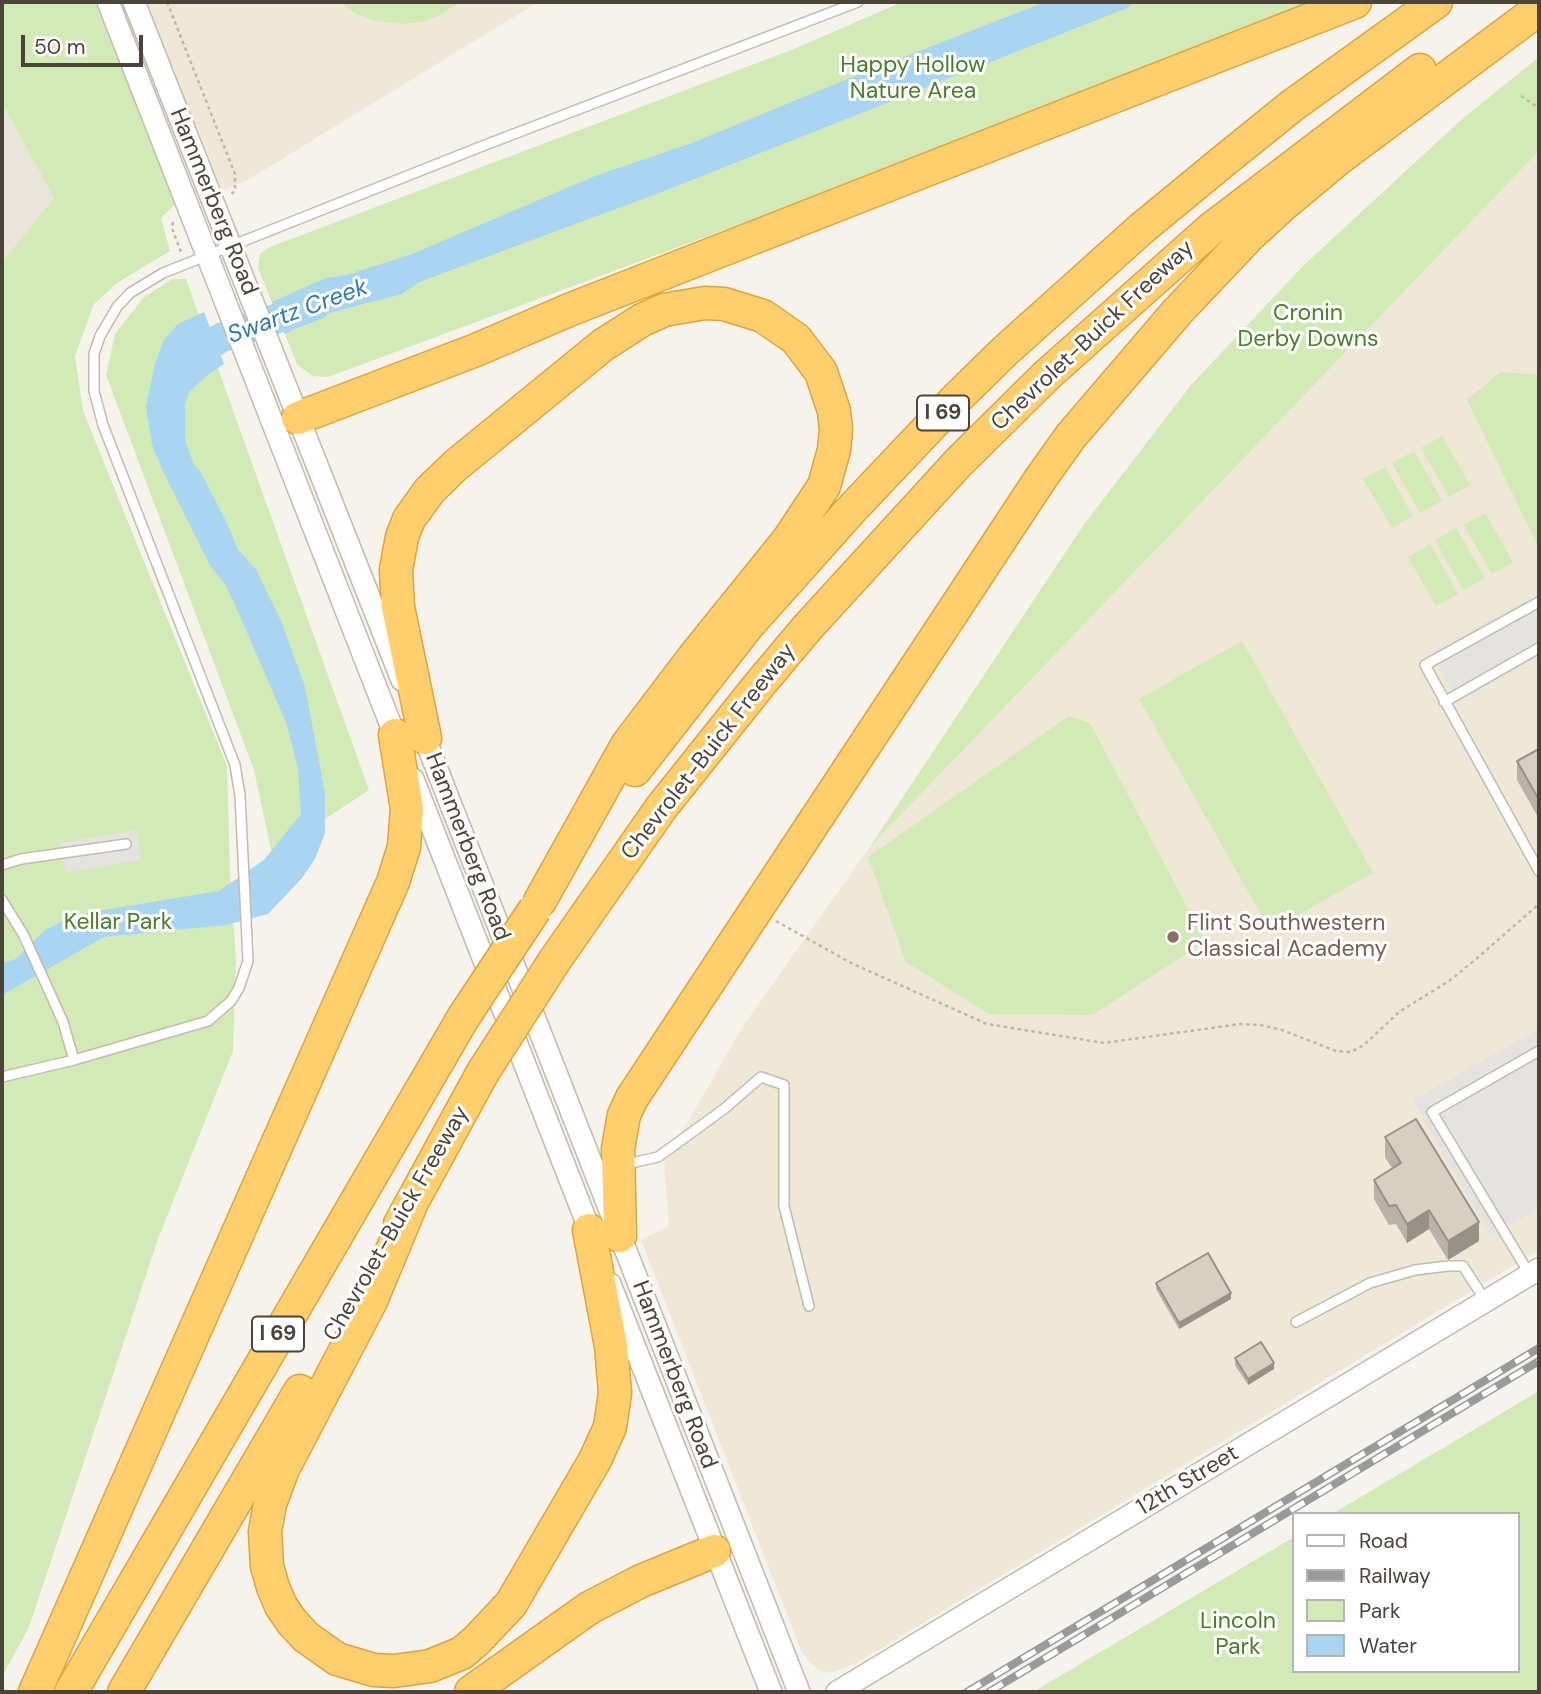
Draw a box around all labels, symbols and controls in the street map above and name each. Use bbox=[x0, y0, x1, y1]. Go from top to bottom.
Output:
scale bar bbox=[24, 21, 147, 65]
text: 50 m bbox=[34, 33, 85, 61]
park label: Happy Hollow Nature Area bbox=[840, 52, 986, 106]
street label: Hammerberg Road bbox=[163, 105, 263, 299]
street label: Chevrolet-Buick Freeway bbox=[986, 235, 1200, 437]
water label: Swartz Creek bbox=[224, 273, 372, 351]
park label: Cronin Derby Downs bbox=[1237, 300, 1379, 354]
road number: I 69 bbox=[917, 396, 969, 430]
street label: Chevrolet-Buick Freeway bbox=[616, 638, 802, 866]
street label: Hammerberg Road bbox=[418, 749, 516, 945]
park label: Kellar Park bbox=[64, 909, 172, 937]
place label: Flint Southwestern Classical Academy bbox=[1187, 910, 1387, 964]
marker: Flint Southwestern Classical Academy bbox=[1165, 929, 1181, 945]
street label: Chevrolet-Buick Freeway bbox=[318, 1101, 476, 1347]
street label: Hammerberg Road bbox=[625, 1277, 723, 1473]
road number: I 69 bbox=[252, 1316, 304, 1352]
street label: 12th Street bbox=[1132, 1440, 1244, 1522]
legend bbox=[1292, 1512, 1520, 1673]
text: Road bbox=[1359, 1527, 1408, 1555]
text: Railway bbox=[1359, 1562, 1431, 1590]
text: Park bbox=[1359, 1597, 1400, 1625]
park label: Lincoln Park bbox=[1200, 1608, 1276, 1662]
text: Water bbox=[1359, 1632, 1417, 1660]

